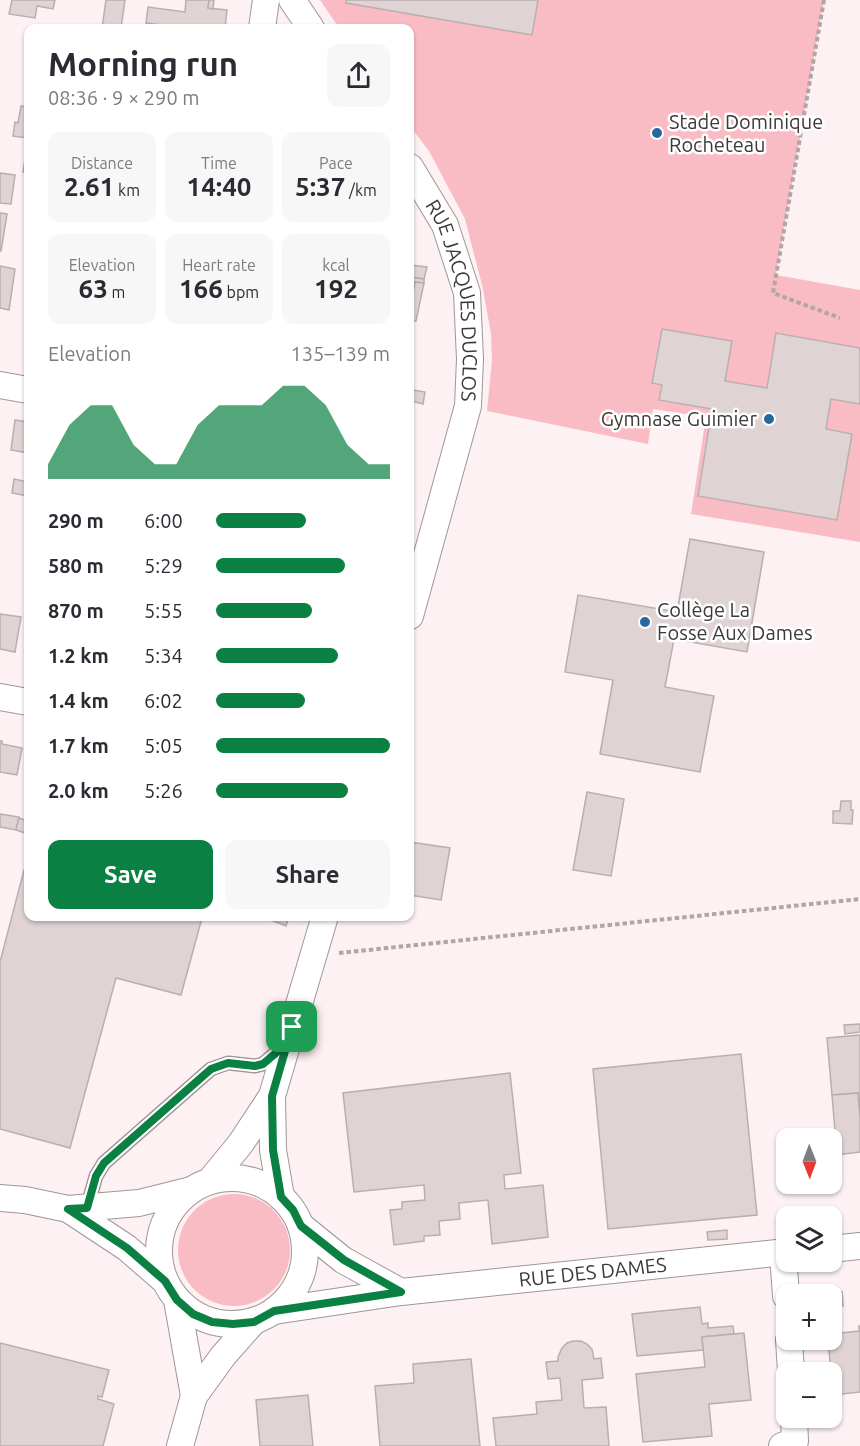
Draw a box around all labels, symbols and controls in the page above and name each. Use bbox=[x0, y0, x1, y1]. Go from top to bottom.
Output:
button: share bbox=[327, 44, 390, 107]
text: Morning run bbox=[48, 45, 238, 82]
text: 08:36 · 9 × 290 m bbox=[48, 86, 200, 109]
place label: Stade Dominique Rocheteau bbox=[669, 110, 823, 156]
marker: Stade Dominique Rocheteau bbox=[650, 126, 664, 140]
text: Distance bbox=[71, 154, 133, 172]
text: Time bbox=[201, 154, 237, 172]
text: Pace bbox=[319, 154, 353, 172]
text: 2.61 bbox=[64, 172, 114, 201]
text: 14:40 bbox=[186, 172, 252, 201]
text: 5:37 bbox=[295, 172, 345, 201]
text: km bbox=[114, 181, 140, 199]
text: /km bbox=[345, 181, 377, 199]
street label: RUE JACQUES DUCLOS bbox=[421, 195, 482, 402]
text: Elevation bbox=[69, 256, 135, 274]
text: Heart rate bbox=[182, 256, 256, 274]
text: kcal bbox=[322, 256, 350, 274]
text: 63 bbox=[79, 274, 108, 303]
text: 166 bbox=[179, 274, 223, 303]
text: 192 bbox=[314, 274, 358, 303]
text: m bbox=[108, 283, 125, 301]
text: bpm bbox=[223, 283, 259, 301]
text: Elevation bbox=[48, 342, 131, 365]
text: 135–139 m bbox=[291, 342, 390, 365]
place label: Gymnase Guimier bbox=[601, 407, 757, 430]
marker: Gymnase Guimier bbox=[762, 412, 776, 426]
text: 290 m bbox=[48, 509, 104, 532]
text: 6:00 bbox=[144, 509, 183, 532]
text: 580 m bbox=[48, 554, 104, 577]
text: 5:29 bbox=[144, 554, 183, 577]
place label: Collège La Fosse Aux Dames bbox=[657, 598, 813, 644]
text: 870 m bbox=[48, 599, 104, 622]
text: 5:55 bbox=[144, 599, 183, 622]
marker: Collège La Fosse Aux Dames bbox=[638, 615, 652, 629]
text: 1.2 km bbox=[48, 644, 109, 667]
text: 5:34 bbox=[144, 644, 183, 667]
text: 1.4 km bbox=[48, 689, 109, 712]
text: 6:02 bbox=[144, 689, 183, 712]
text: 1.7 km bbox=[48, 734, 109, 757]
text: 5:05 bbox=[144, 734, 183, 757]
text: 2.0 km bbox=[48, 779, 109, 802]
text: 5:26 bbox=[144, 779, 183, 802]
button: Save bbox=[48, 840, 213, 909]
button: Share bbox=[225, 840, 390, 909]
pin bbox=[266, 1001, 317, 1052]
icon: arrive bbox=[275, 1010, 308, 1043]
north arrow bbox=[776, 1128, 842, 1194]
map controls bbox=[776, 1128, 842, 1428]
button: layers bbox=[776, 1206, 842, 1272]
street label: RUE DES DAMES bbox=[517, 1252, 668, 1291]
button: + bbox=[776, 1284, 842, 1350]
button: − bbox=[776, 1362, 842, 1428]

